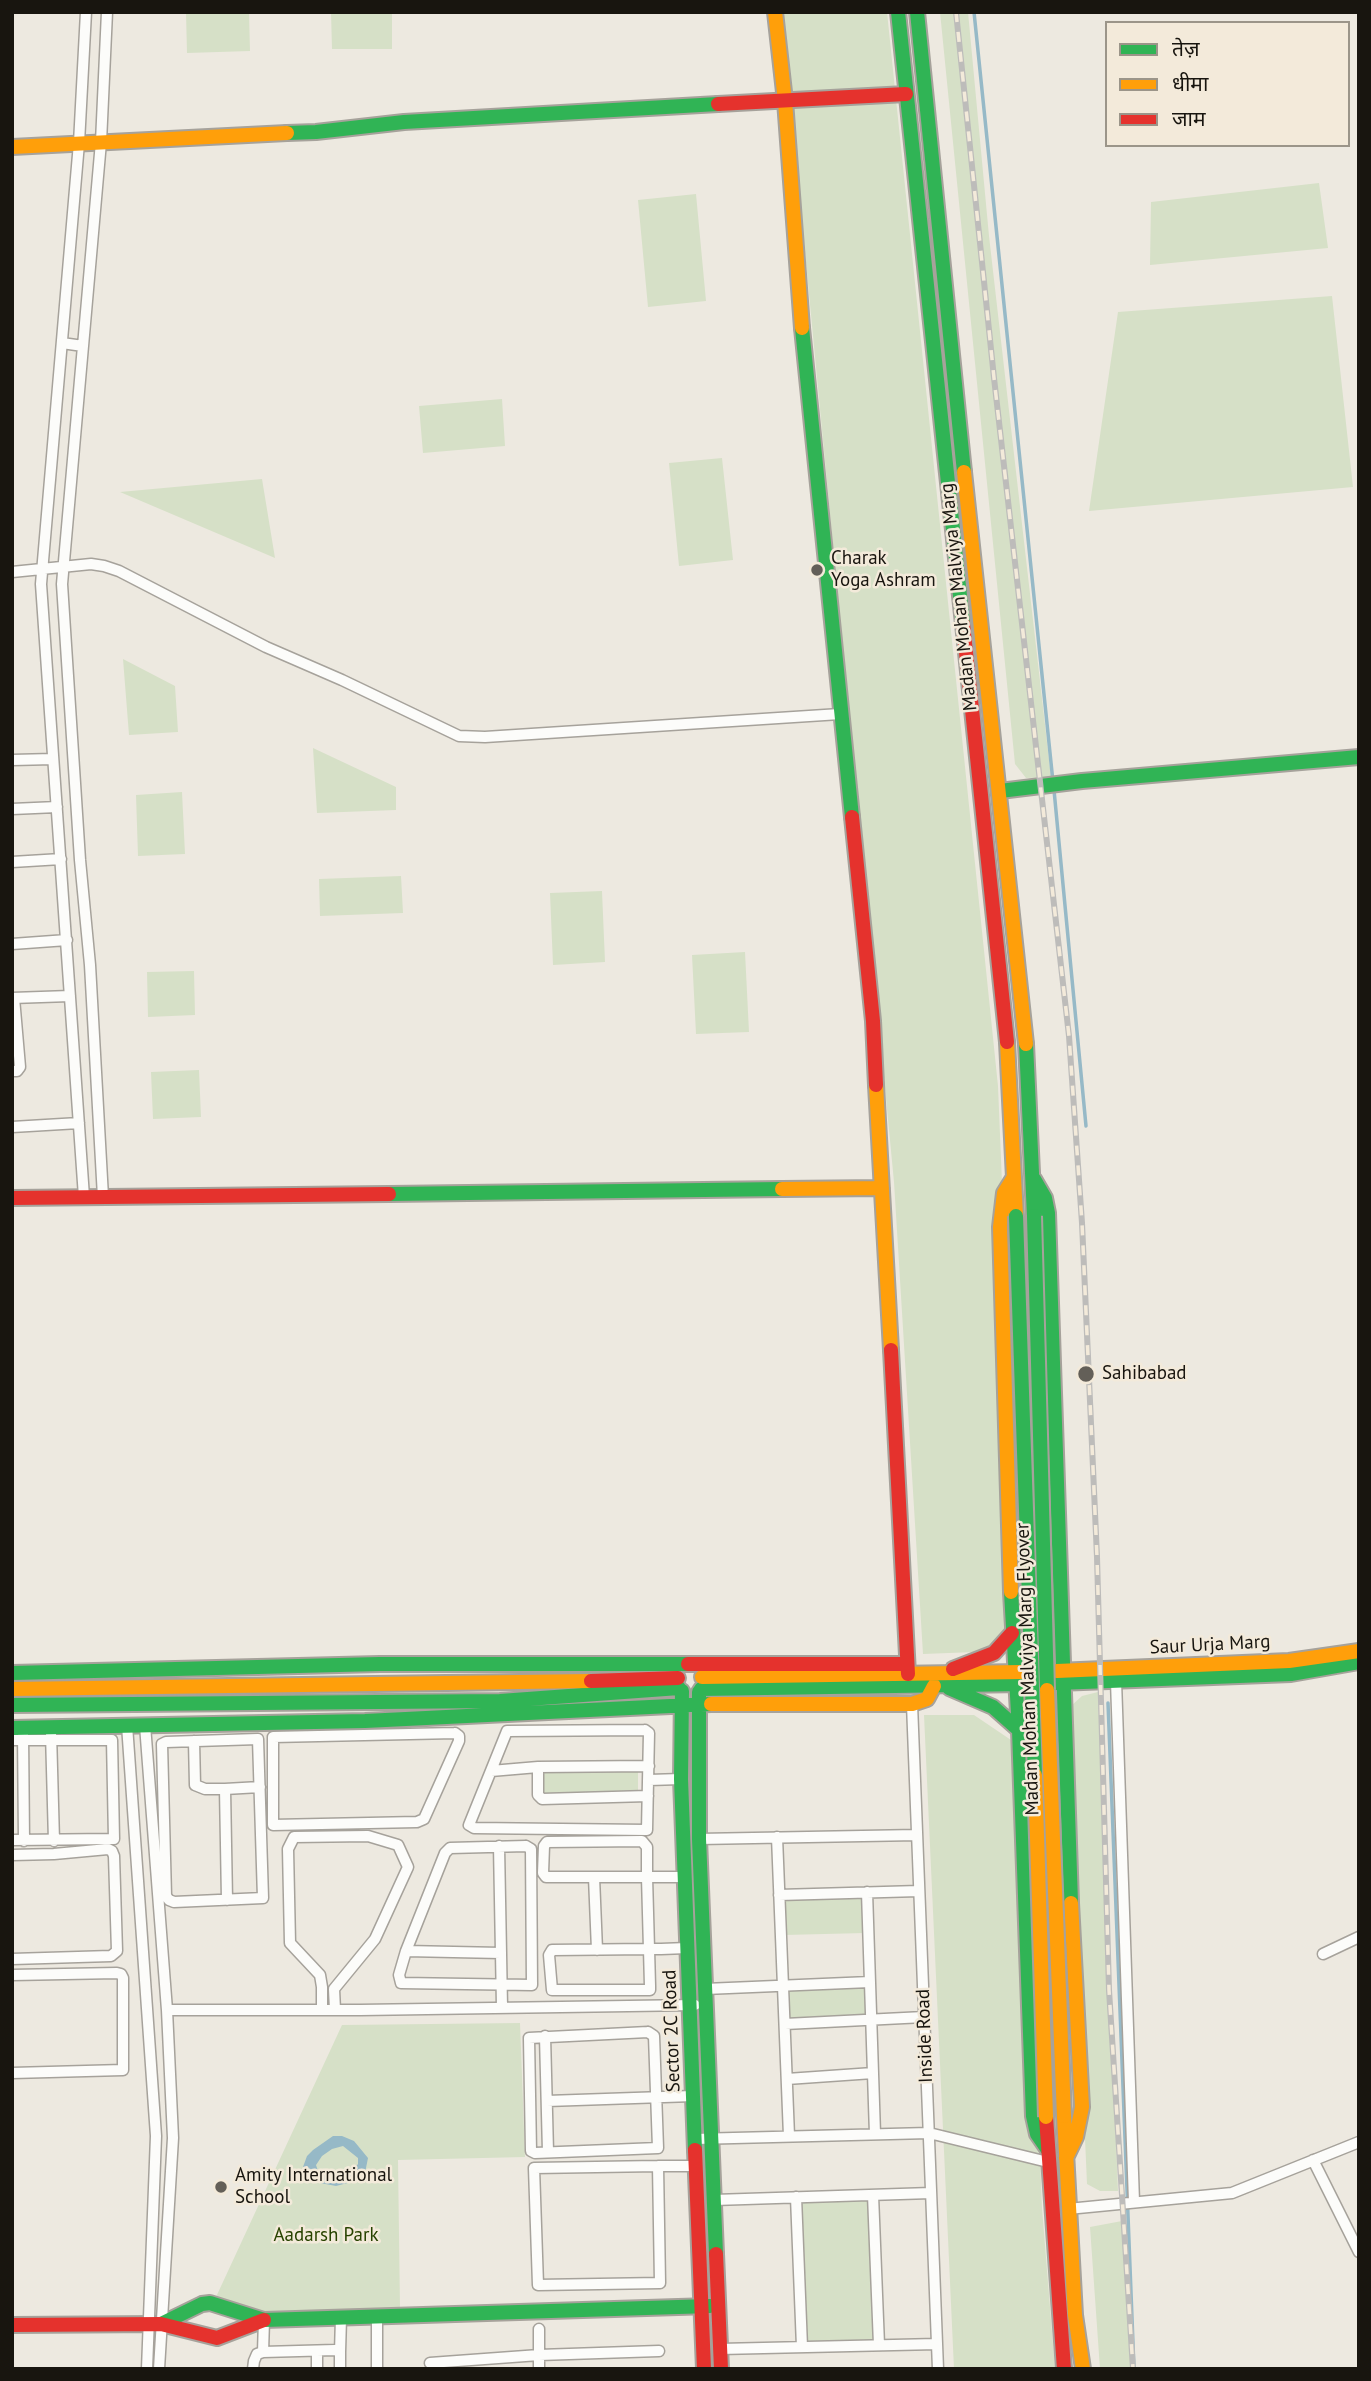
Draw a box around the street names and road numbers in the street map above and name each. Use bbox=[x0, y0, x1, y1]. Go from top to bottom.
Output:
street label: Madan Mohan Malviya Marg bbox=[936, 482, 982, 712]
street label: Madan Mohan Malviya Marg Flyover bbox=[1011, 1522, 1045, 1816]
street label: Saur Urja Marg bbox=[1149, 1630, 1271, 1660]
street label: Sector 2C Road bbox=[658, 1969, 686, 2093]
street label: Inside Road bbox=[912, 1989, 938, 2083]

